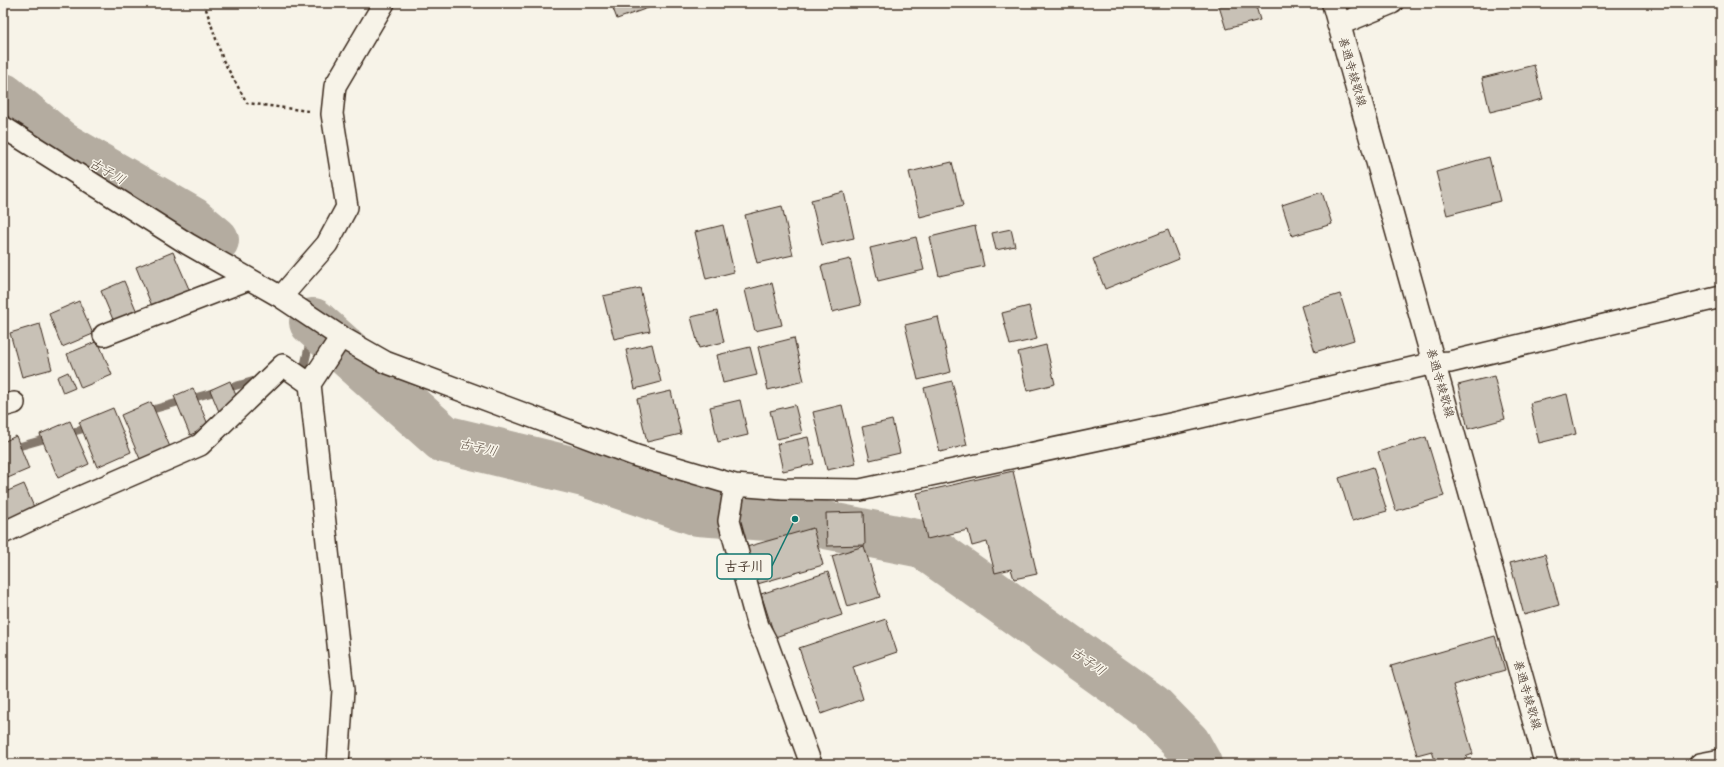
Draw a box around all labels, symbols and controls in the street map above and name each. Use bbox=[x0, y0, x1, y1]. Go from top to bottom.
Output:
street label: 善通寺綾歌線 bbox=[1333, 35, 1371, 109]
water label: 古子川 bbox=[85, 153, 129, 191]
street label: 善通寺綾歌線 bbox=[1421, 346, 1459, 420]
water label: 古子川 bbox=[457, 433, 499, 463]
callout: 古子川 bbox=[717, 554, 772, 579]
text: 古子川 bbox=[724, 557, 764, 578]
water label: 古子川 bbox=[1066, 642, 1110, 682]
street label: 善通寺綾歌線 bbox=[1508, 658, 1546, 732]

